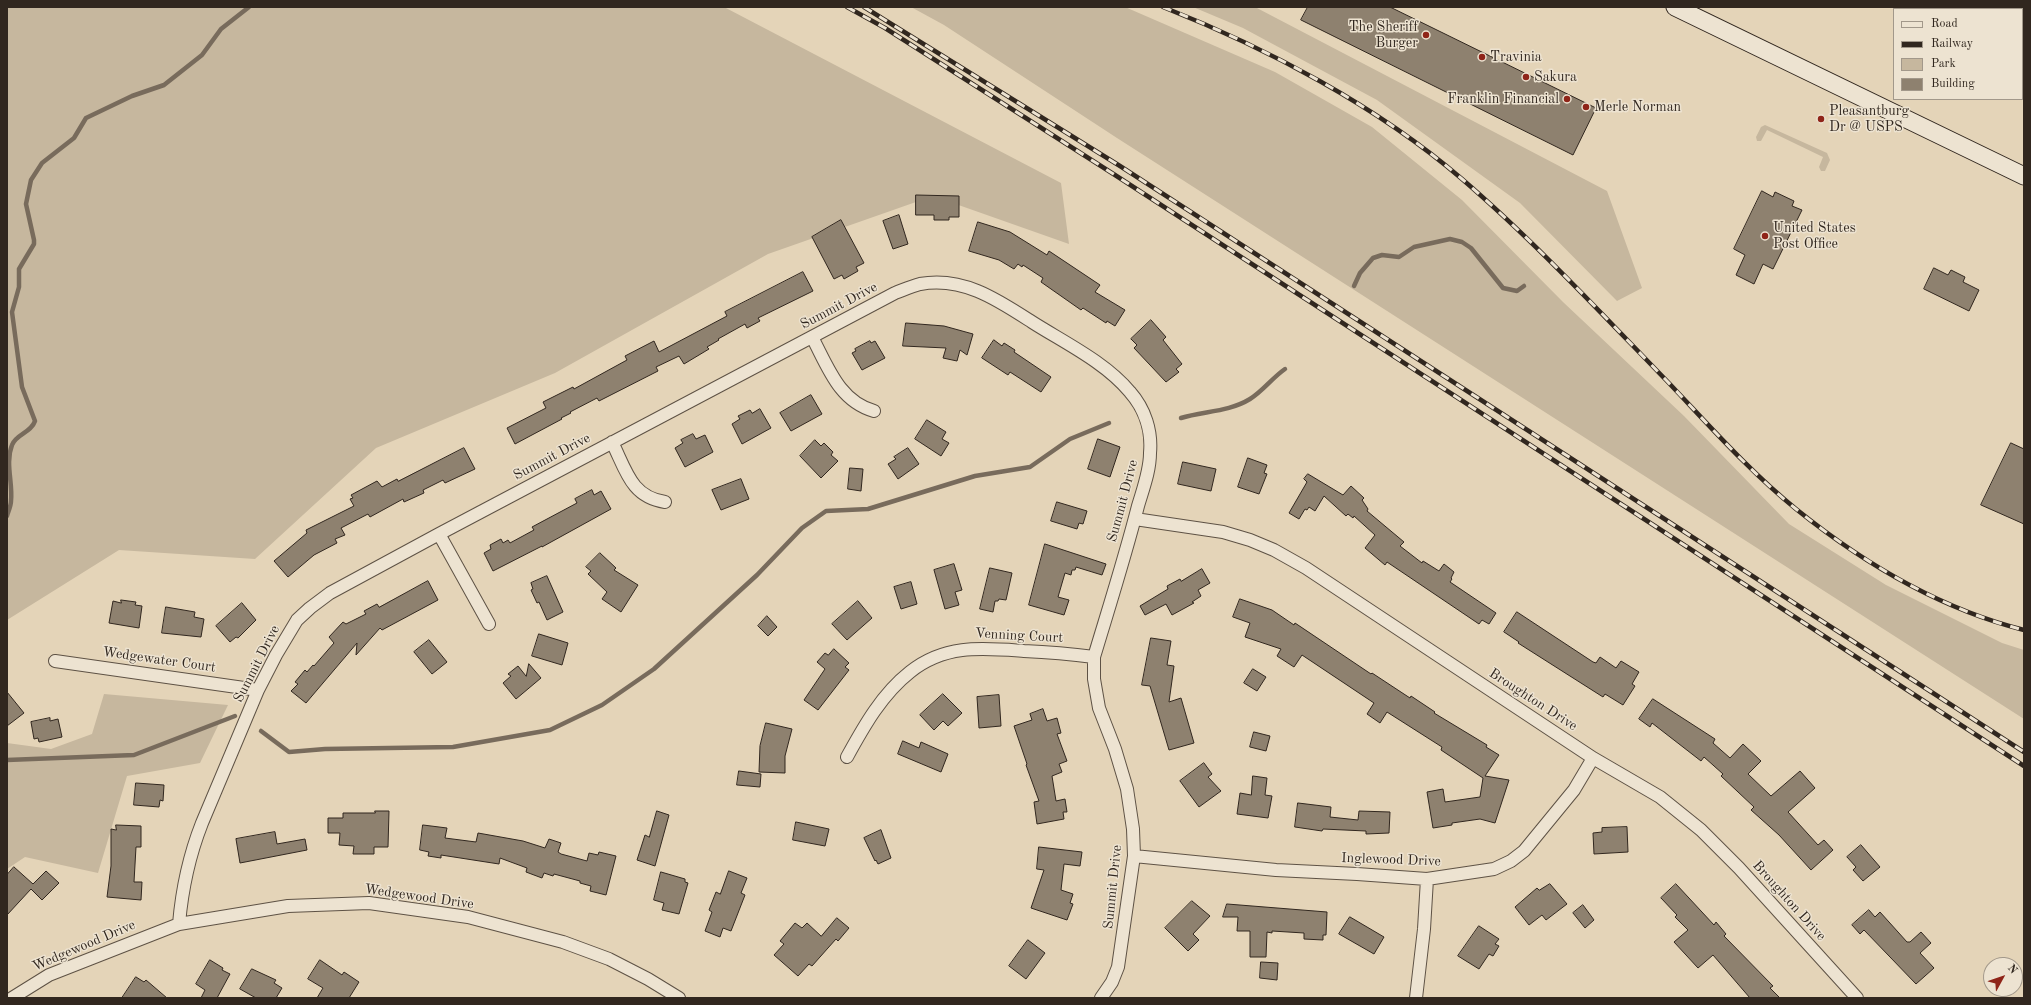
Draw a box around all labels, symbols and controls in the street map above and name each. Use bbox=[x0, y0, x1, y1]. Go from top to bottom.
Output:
legend bbox=[1893, 8, 2023, 100]
text: Road bbox=[1931, 18, 1958, 30]
place label: The Sheriff Burger bbox=[1349, 19, 1418, 52]
marker: The Sheriff Burger bbox=[1421, 30, 1431, 40]
text: Railway bbox=[1931, 38, 1973, 50]
place label: Travinia bbox=[1490, 49, 1542, 65]
marker: Travinia bbox=[1477, 52, 1487, 62]
text: Park bbox=[1931, 58, 1956, 70]
place label: Sakura bbox=[1534, 69, 1577, 85]
marker: Sakura bbox=[1521, 72, 1531, 82]
text: Building bbox=[1931, 78, 1975, 90]
place label: Franklin Financial bbox=[1447, 91, 1559, 107]
marker: Franklin Financial bbox=[1562, 94, 1572, 104]
place label: Merle Norman bbox=[1594, 99, 1681, 115]
marker: Merle Norman bbox=[1581, 102, 1591, 112]
place label: Pleasantburg Dr @ USPS bbox=[1829, 103, 1909, 136]
marker: Pleasantburg Dr @ USPS bbox=[1816, 114, 1826, 124]
place label: United States Post Office bbox=[1773, 220, 1856, 252]
marker: United States Post Office bbox=[1760, 231, 1770, 241]
street label: Summit Drive bbox=[798, 279, 880, 333]
street label: Summit Drive bbox=[511, 430, 593, 484]
street label: Summit Drive bbox=[1104, 458, 1142, 544]
street label: Summit Drive bbox=[230, 622, 284, 706]
street label: Venning Court bbox=[974, 625, 1064, 647]
street label: Wedgewater Court bbox=[101, 644, 217, 676]
street label: Broughton Drive bbox=[1486, 665, 1580, 735]
street label: Summit Drive bbox=[1100, 844, 1126, 930]
street label: Inglewood Drive bbox=[1341, 850, 1441, 870]
street label: Broughton Drive bbox=[1749, 857, 1829, 945]
street label: Wedgewood Drive bbox=[363, 881, 475, 913]
street label: Wedgewood Drive bbox=[30, 917, 138, 975]
north arrow bbox=[1983, 957, 2023, 997]
text: N bbox=[2005, 963, 2019, 976]

